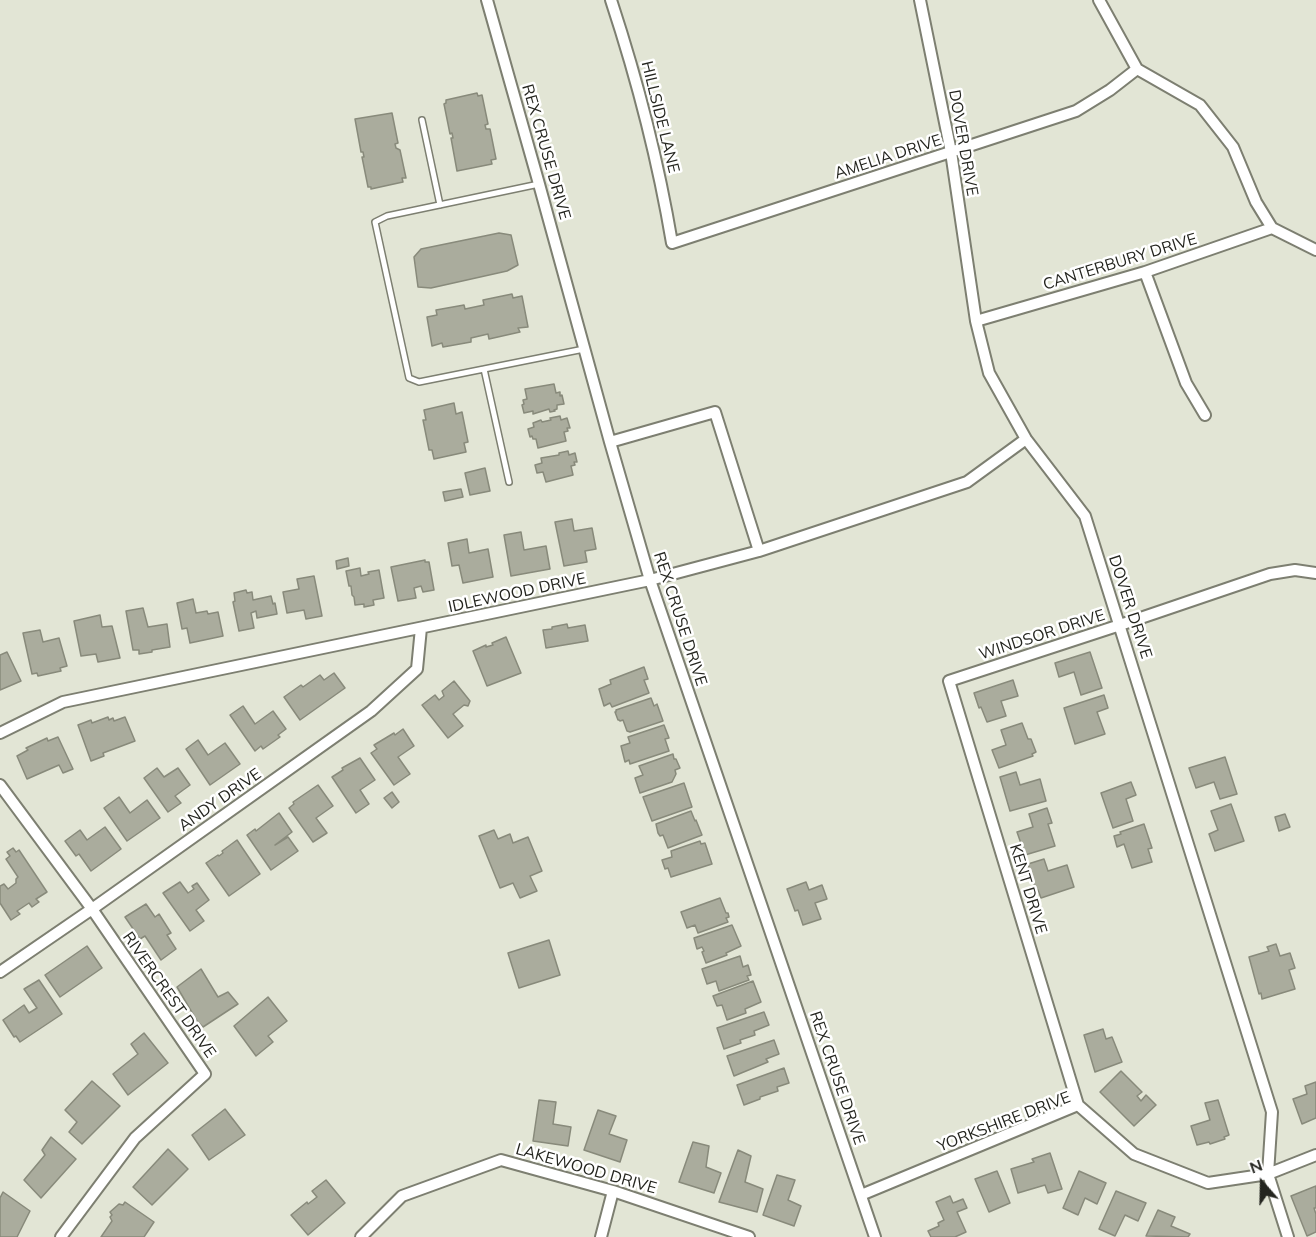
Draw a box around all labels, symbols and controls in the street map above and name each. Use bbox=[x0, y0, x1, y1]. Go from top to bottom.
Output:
street label: HILLSIDE LANE bbox=[637, 59, 683, 175]
street label: REX CRUSE DRIVE bbox=[517, 82, 575, 222]
street label: DOVER DRIVE bbox=[944, 88, 982, 198]
street label: AMELIA DRIVE bbox=[832, 131, 944, 183]
street label: CANTERBURY DRIVE bbox=[1041, 229, 1199, 295]
street label: REX CRUSE DRIVE bbox=[649, 549, 711, 689]
street label: DOVER DRIVE bbox=[1104, 553, 1156, 661]
street label: IDLEWOOD DRIVE bbox=[446, 569, 588, 617]
street label: WINDSOR DRIVE bbox=[977, 606, 1107, 664]
street label: ANDY DRIVE bbox=[175, 764, 265, 836]
street label: KENT DRIVE bbox=[1005, 842, 1051, 936]
street label: RIVERCREST DRIVE bbox=[118, 928, 220, 1062]
street label: REX CRUSE DRIVE bbox=[805, 1009, 869, 1147]
street label: YORKSHIRE DRIVE bbox=[935, 1088, 1073, 1156]
street label: LAKEWOOD DRIVE bbox=[513, 1140, 659, 1198]
north arrow bbox=[1232, 1153, 1292, 1213]
text: N bbox=[1247, 1155, 1265, 1178]

